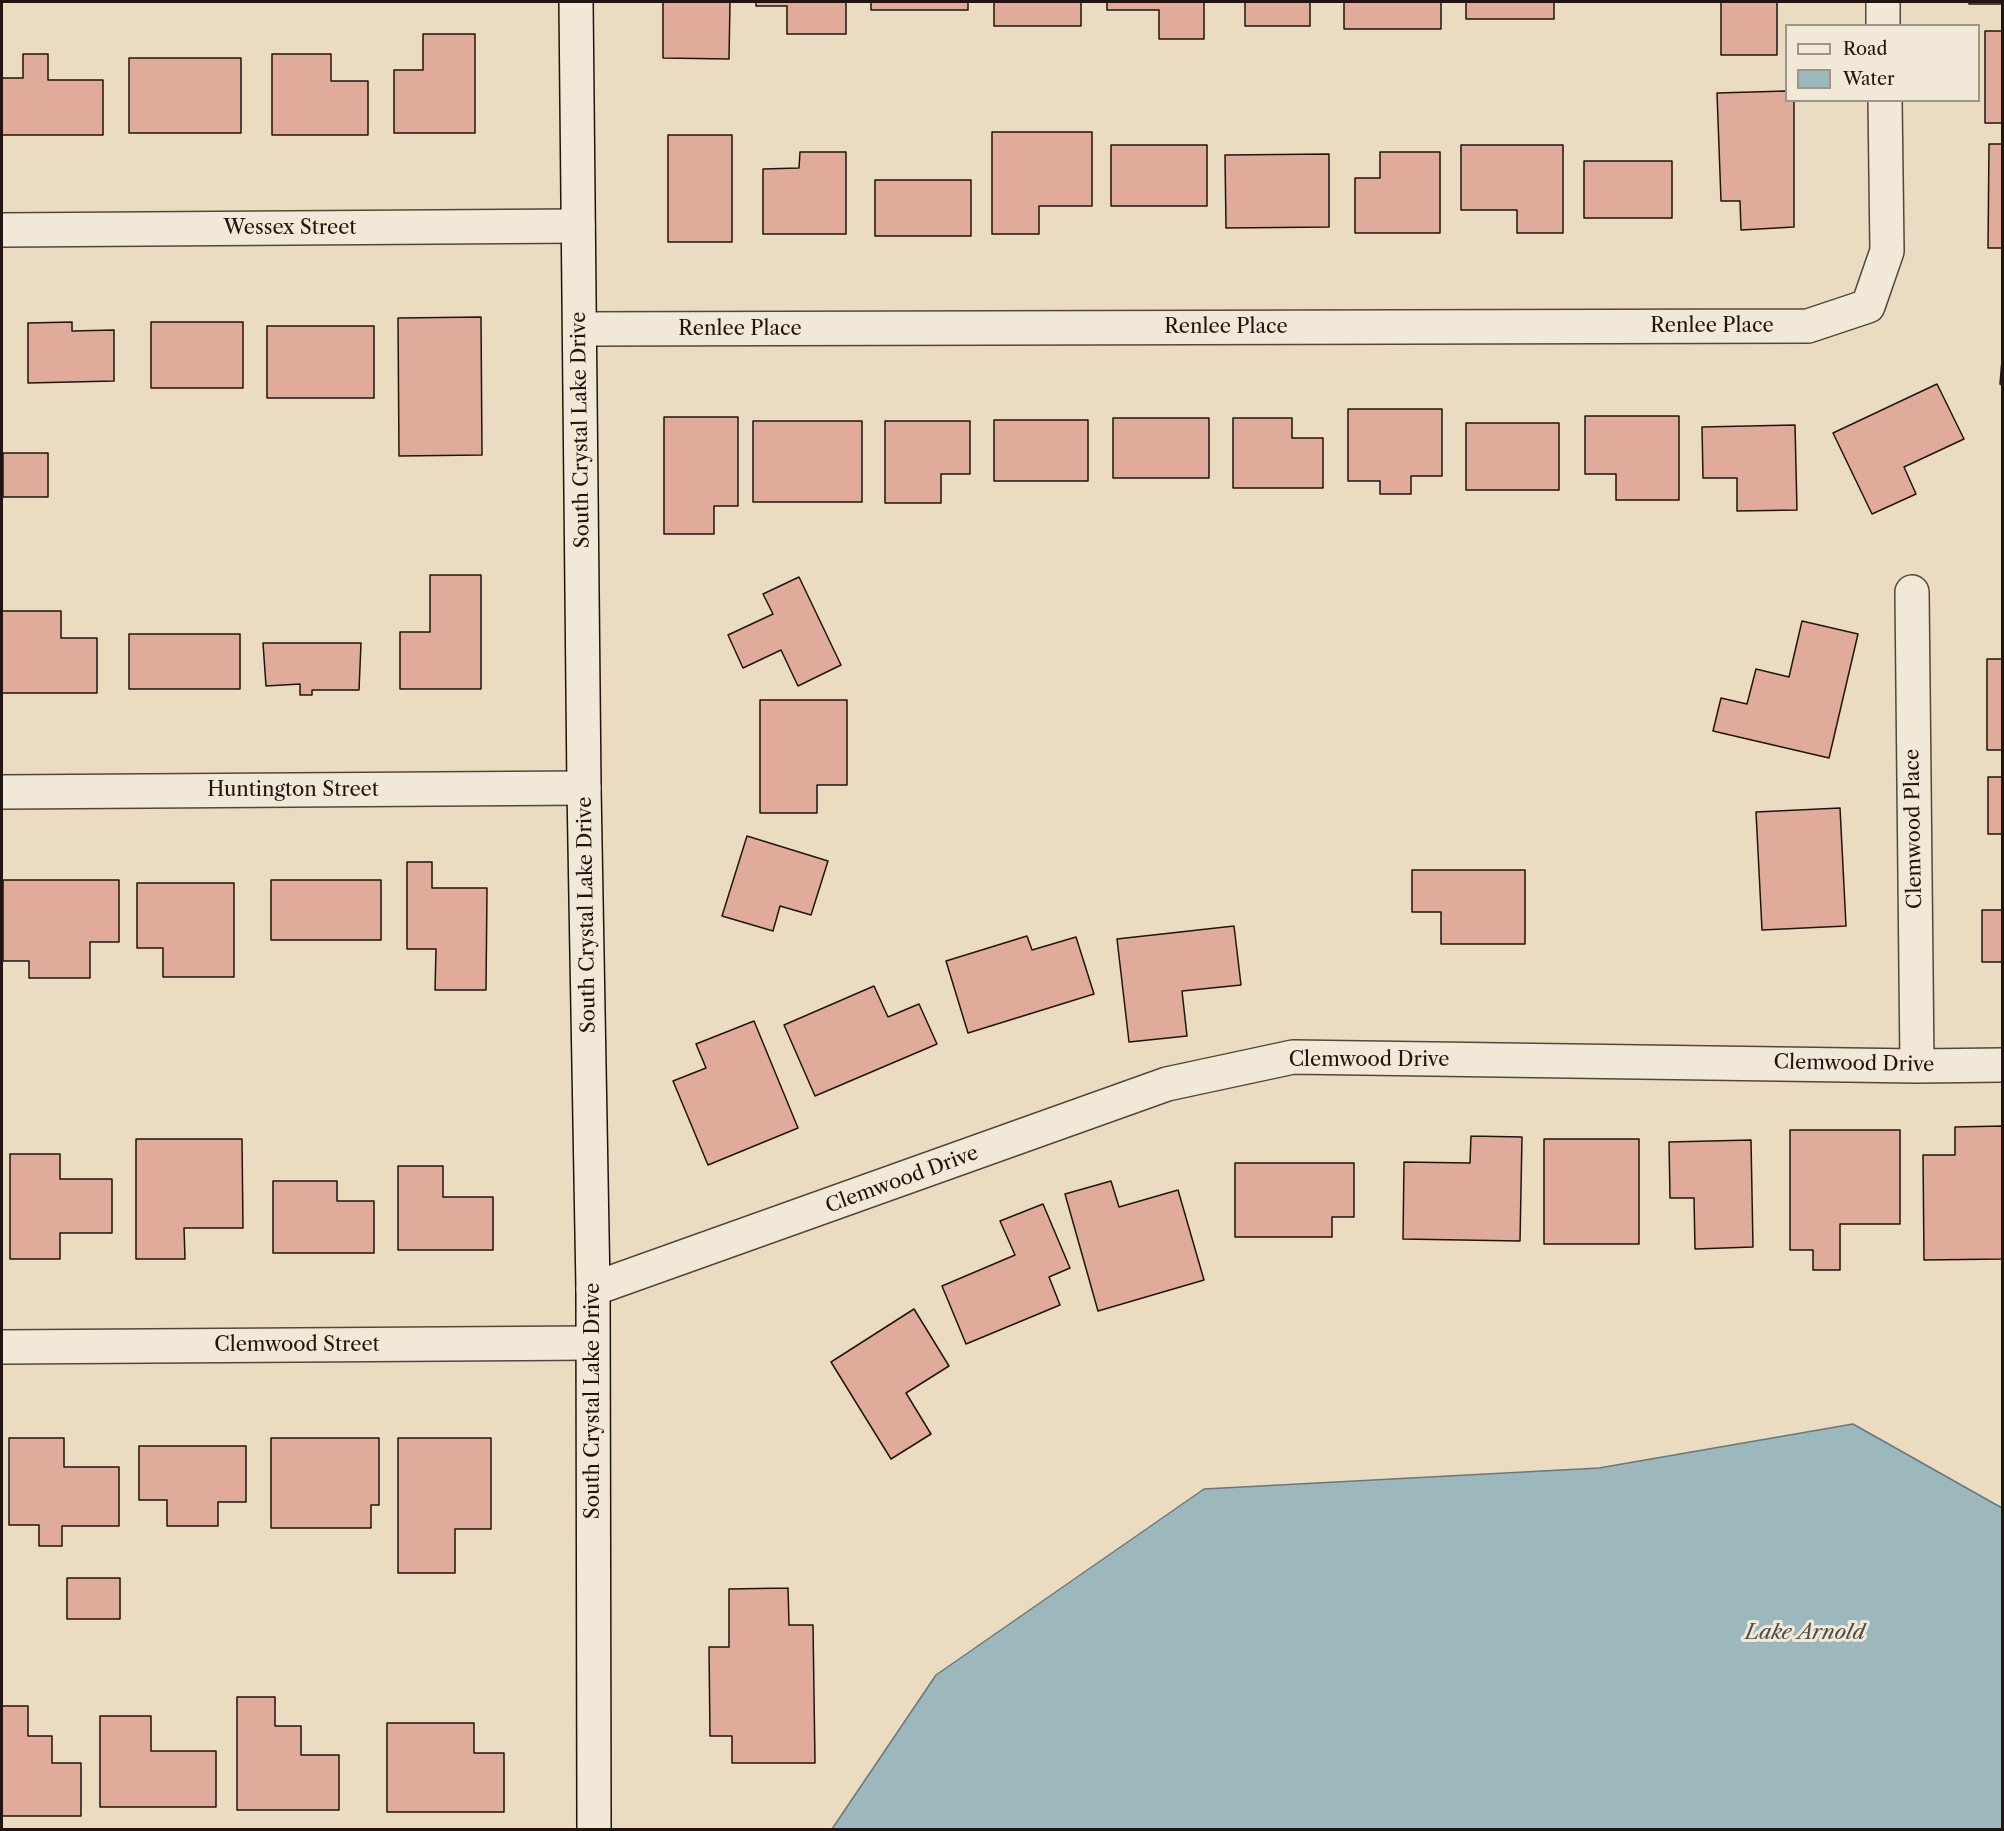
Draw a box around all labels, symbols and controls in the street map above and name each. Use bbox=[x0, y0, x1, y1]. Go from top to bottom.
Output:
legend bbox=[1785, 24, 1980, 102]
text: Road bbox=[1843, 38, 1888, 60]
text: Water bbox=[1843, 68, 1895, 90]
street label: Wessex Street bbox=[224, 216, 356, 240]
street label: South Crystal Lake Drive bbox=[567, 312, 595, 548]
street label: Renlee Place bbox=[1650, 314, 1774, 338]
street label: Renlee Place bbox=[1164, 315, 1288, 339]
street label: Renlee Place bbox=[678, 317, 802, 341]
street label: Clemwood Place bbox=[1901, 749, 1927, 909]
street label: Huntington Street bbox=[207, 778, 379, 802]
street label: South Crystal Lake Drive bbox=[573, 797, 601, 1033]
street label: Clemwood Drive bbox=[1289, 1048, 1449, 1072]
street label: Clemwood Drive bbox=[1773, 1051, 1935, 1077]
street label: Clemwood Drive bbox=[822, 1141, 982, 1219]
street label: South Crystal Lake Drive bbox=[581, 1283, 605, 1519]
street label: Clemwood Street bbox=[214, 1333, 380, 1357]
water label: Lake Arnold bbox=[1745, 1620, 1865, 1646]

